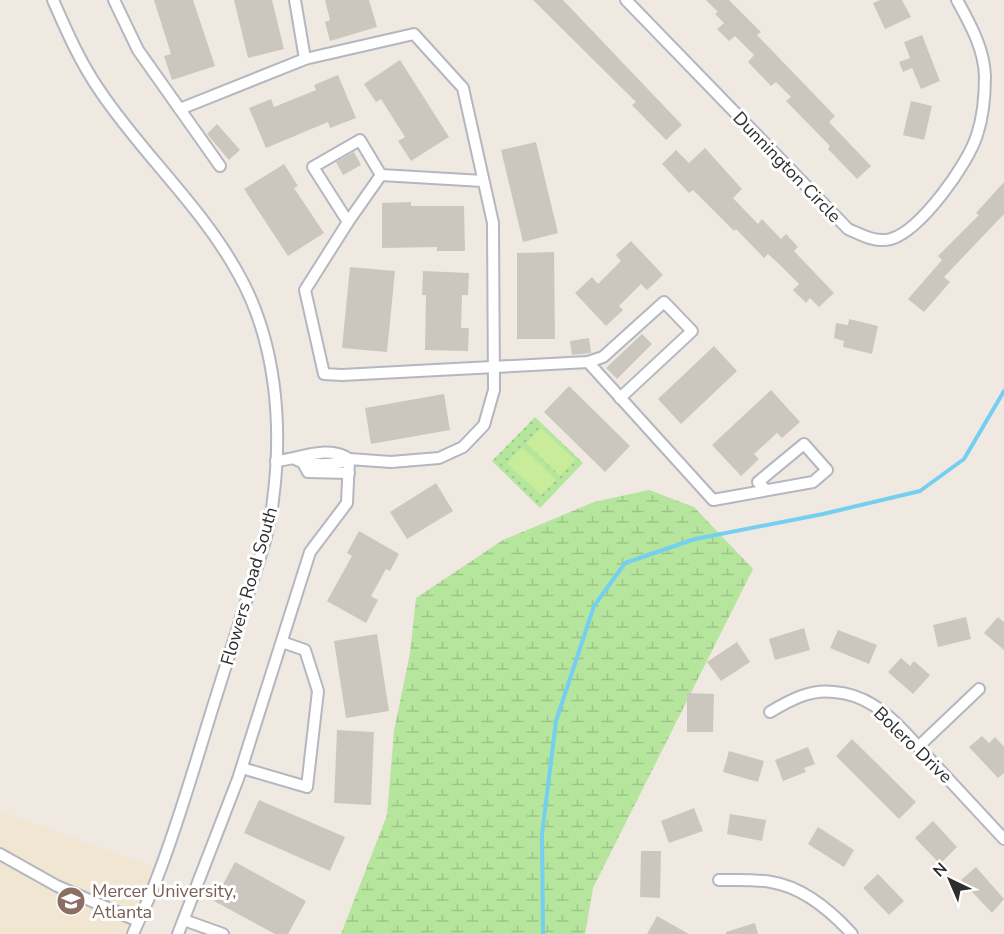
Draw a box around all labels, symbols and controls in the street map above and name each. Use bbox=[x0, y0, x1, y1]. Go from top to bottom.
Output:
street label: Dunnington Circle bbox=[728, 106, 846, 228]
street label: Flowers Road South bbox=[215, 504, 283, 668]
street label: Bolero Drive bbox=[868, 701, 958, 789]
north arrow bbox=[920, 850, 980, 910]
text: N bbox=[928, 858, 952, 882]
place label: Mercer University, Atlanta bbox=[92, 879, 236, 924]
school or university icon: Mercer University, Atlanta bbox=[55, 885, 87, 917]

